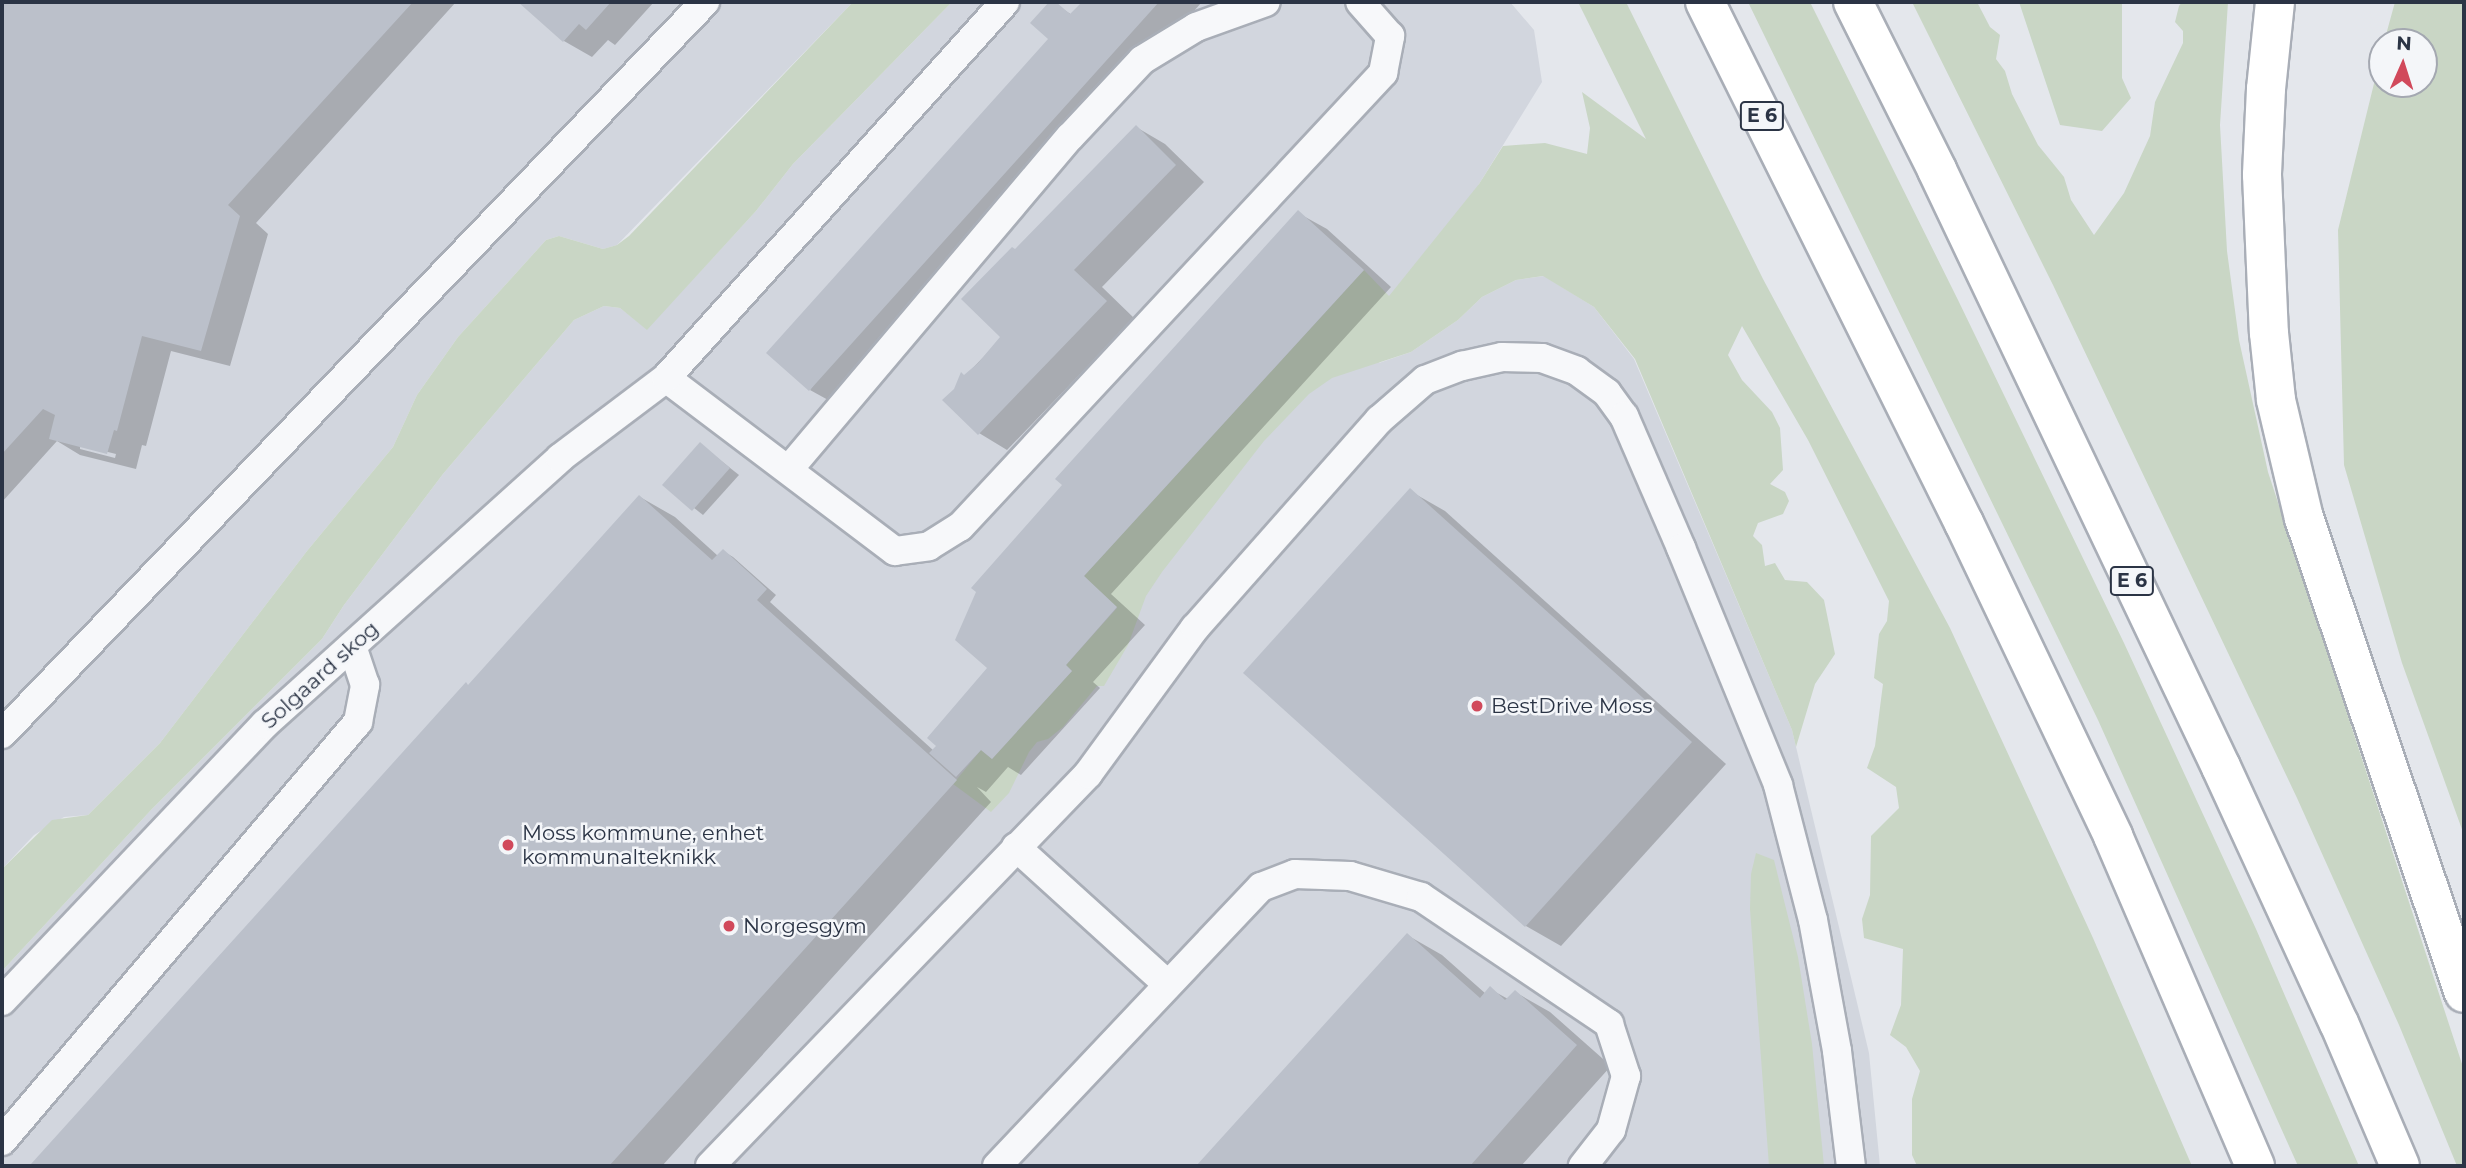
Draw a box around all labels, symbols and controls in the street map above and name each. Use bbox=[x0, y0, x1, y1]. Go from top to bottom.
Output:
north arrow bbox=[2368, 28, 2438, 98]
text: N bbox=[2396, 32, 2412, 55]
road number: E 6 bbox=[1739, 100, 1785, 132]
road number: E 6 bbox=[2109, 566, 2155, 596]
street label: Solgaard skog bbox=[256, 616, 384, 734]
place label: BestDrive Moss bbox=[1491, 693, 1653, 719]
marker: BestDrive Moss bbox=[1469, 698, 1485, 714]
place label: Moss kommune, enhet kommunalteknikk bbox=[522, 820, 764, 870]
marker: Moss kommune, enhet kommunalteknikk bbox=[500, 837, 516, 853]
place label: Norgesgym bbox=[743, 913, 867, 939]
marker: Norgesgym bbox=[721, 918, 737, 934]

